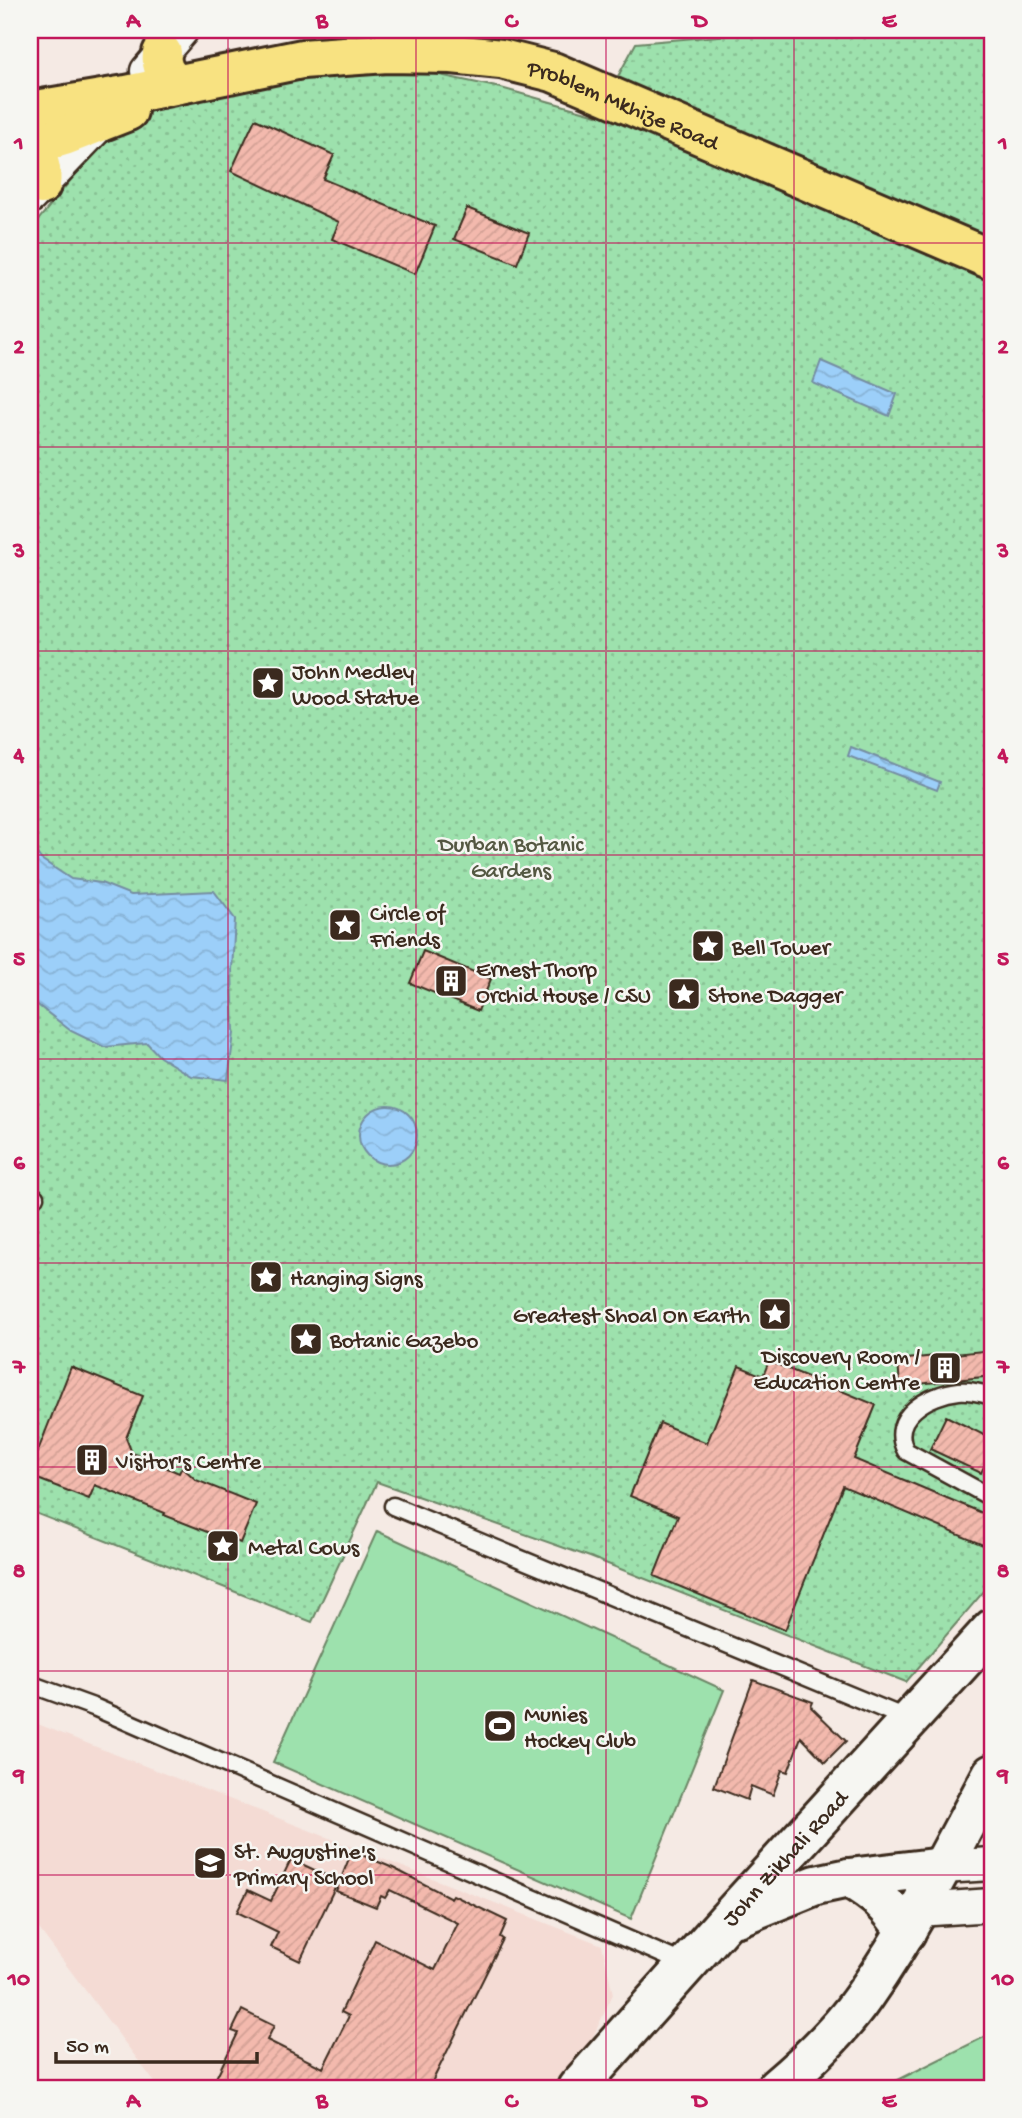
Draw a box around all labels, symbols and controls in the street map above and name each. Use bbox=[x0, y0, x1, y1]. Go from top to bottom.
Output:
text: A bbox=[125, 9, 141, 36]
text: B bbox=[315, 9, 329, 36]
text: C bbox=[505, 9, 520, 36]
text: D bbox=[691, 9, 709, 36]
text: E bbox=[882, 9, 898, 36]
street label: Problem Mkhize Road bbox=[523, 56, 723, 159]
text: 1 bbox=[13, 131, 24, 158]
text: 1 bbox=[997, 131, 1008, 158]
text: 2 bbox=[13, 335, 25, 362]
text: 2 bbox=[997, 335, 1009, 362]
text: 3 bbox=[12, 539, 25, 566]
text: 3 bbox=[996, 539, 1009, 566]
place label: John Medley Wood Statue bbox=[292, 660, 420, 713]
place icon: John Medley Wood Statue bbox=[249, 664, 287, 702]
text: 4 bbox=[13, 743, 25, 770]
text: 4 bbox=[997, 743, 1009, 770]
park label: Durban Botanic Gardens bbox=[437, 833, 585, 886]
place label: Circle of Friends bbox=[369, 902, 447, 955]
place icon: Circle of Friends bbox=[326, 906, 364, 944]
place icon: Bell Tower bbox=[689, 927, 727, 965]
place label: Bell Tower bbox=[731, 936, 832, 963]
text: 5 bbox=[13, 947, 25, 974]
text: 5 bbox=[997, 947, 1009, 974]
place label: Ernest Thorp Orchid House / CSU bbox=[476, 958, 651, 1011]
building icon: Ernest Thorp Orchid House / CSU bbox=[432, 962, 470, 1000]
place icon: Stone Dagger bbox=[665, 975, 703, 1013]
place label: Stone Dagger bbox=[708, 984, 844, 1011]
text: 6 bbox=[13, 1151, 26, 1178]
text: 6 bbox=[997, 1151, 1010, 1178]
place icon: Hanging Signs bbox=[247, 1258, 285, 1296]
place label: Hanging Signs bbox=[290, 1267, 423, 1294]
place icon: Greatest Shoal On Earth bbox=[756, 1295, 794, 1333]
place label: Greatest Shoal On Earth bbox=[513, 1304, 750, 1331]
place icon: Botanic Gazebo bbox=[287, 1320, 325, 1358]
place label: Botanic Gazebo bbox=[329, 1329, 478, 1356]
place label: Discovery Room / Education Centre bbox=[753, 1345, 921, 1398]
building icon: Discovery Room / Education Centre bbox=[926, 1349, 964, 1387]
text: 7 bbox=[12, 1355, 26, 1382]
text: 7 bbox=[996, 1355, 1010, 1382]
building icon: Visitor's Centre bbox=[73, 1441, 111, 1479]
place label: Visitor's Centre bbox=[115, 1450, 262, 1477]
place icon: Metal Cows bbox=[204, 1527, 242, 1565]
place label: Metal Cows bbox=[248, 1536, 360, 1563]
text: 8 bbox=[13, 1559, 26, 1586]
text: 8 bbox=[997, 1559, 1010, 1586]
place label: Munies Hockey Club bbox=[524, 1703, 636, 1756]
sports icon: Munies Hockey Club bbox=[481, 1707, 519, 1745]
text: 9 bbox=[12, 1763, 25, 1790]
text: 9 bbox=[996, 1763, 1009, 1790]
street label: John Zikhali Road bbox=[718, 1785, 856, 1933]
place label: St. Augustine's Primary School bbox=[233, 1840, 375, 1893]
school or university icon: St. Augustine's Primary School bbox=[191, 1844, 229, 1882]
text: 10 bbox=[7, 1967, 30, 1994]
text: 10 bbox=[991, 1967, 1014, 1994]
scale bar bbox=[56, 2020, 257, 2064]
text: 50 m bbox=[66, 2036, 109, 2061]
text: A bbox=[125, 2089, 141, 2116]
text: B bbox=[315, 2089, 329, 2116]
text: C bbox=[505, 2089, 520, 2116]
text: D bbox=[691, 2089, 709, 2116]
text: E bbox=[882, 2089, 898, 2116]

